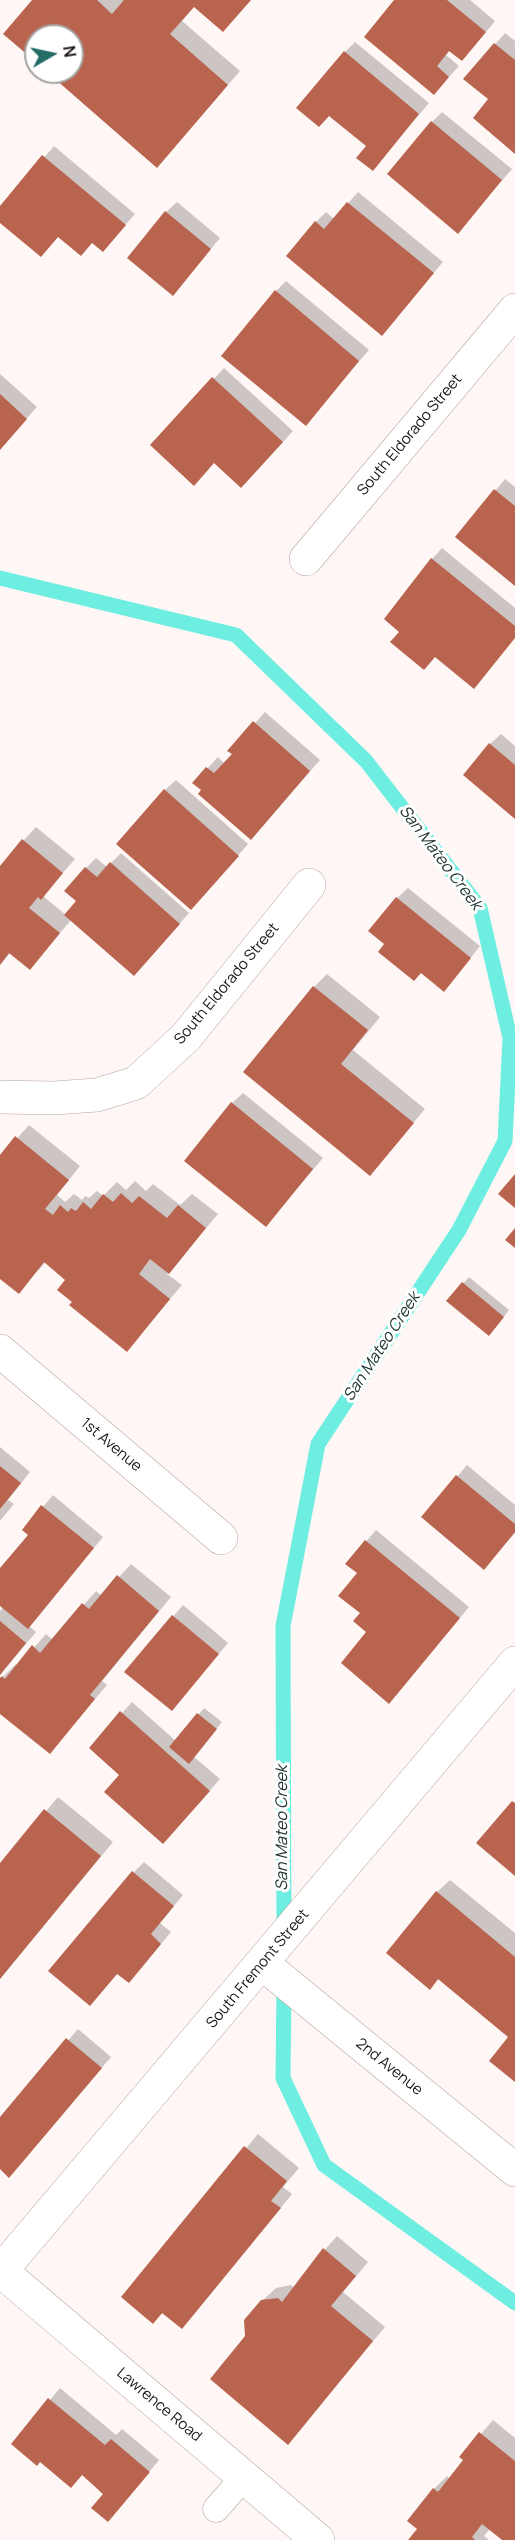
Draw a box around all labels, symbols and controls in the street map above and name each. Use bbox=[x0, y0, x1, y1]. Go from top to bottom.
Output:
north arrow bbox=[24, 24, 84, 84]
text: N bbox=[58, 44, 82, 59]
street label: South Eldorado Street bbox=[354, 371, 466, 499]
water label: San Mateo Creek bbox=[395, 802, 485, 914]
street label: South Eldorado Street bbox=[171, 920, 283, 1048]
water label: San Mateo Creek bbox=[340, 1289, 424, 1405]
street label: 1st Avenue bbox=[77, 1414, 145, 1476]
water label: San Mateo Creek bbox=[273, 1765, 293, 1891]
street label: South Fremont Street bbox=[203, 1906, 313, 2032]
street label: 2nd Avenue bbox=[352, 2035, 426, 2099]
street label: Lawrence Road bbox=[113, 2364, 205, 2446]

